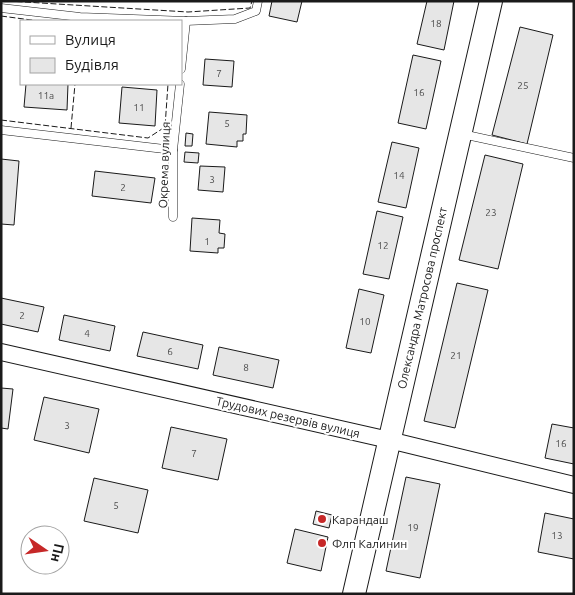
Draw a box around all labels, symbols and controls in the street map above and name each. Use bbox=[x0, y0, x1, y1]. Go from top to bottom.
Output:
house number: 18 bbox=[430, 18, 442, 29]
legend bbox=[20, 20, 182, 85]
text: Вулиця bbox=[65, 31, 116, 48]
text: Будівля bbox=[65, 56, 119, 73]
house number: 7 bbox=[216, 68, 222, 79]
house number: 25 bbox=[517, 80, 529, 91]
house number: 16 bbox=[413, 87, 425, 98]
house number: 11а bbox=[38, 90, 54, 101]
house number: 11 bbox=[133, 102, 145, 113]
house number: 5 bbox=[224, 118, 230, 129]
street label: Окрема вулиця bbox=[156, 122, 172, 208]
house number: 14 bbox=[393, 170, 405, 181]
house number: 3 bbox=[209, 174, 215, 185]
house number: 2 bbox=[120, 182, 126, 193]
street label: Олександра Матросова проспект bbox=[395, 205, 449, 390]
house number: 23 bbox=[485, 207, 497, 218]
house number: 1 bbox=[204, 236, 210, 247]
house number: 12 bbox=[377, 240, 389, 251]
house number: 2 bbox=[19, 310, 25, 321]
house number: 10 bbox=[359, 316, 371, 327]
house number: 4 bbox=[84, 328, 90, 339]
house number: 6 bbox=[167, 346, 173, 357]
house number: 21 bbox=[450, 350, 462, 361]
house number: 8 bbox=[243, 362, 249, 373]
street label: Трудових резервів вулиця bbox=[215, 394, 361, 440]
house number: 3 bbox=[64, 420, 70, 431]
house number: 16 bbox=[555, 438, 567, 449]
house number: 7 bbox=[191, 448, 197, 459]
house number: 5 bbox=[113, 500, 119, 511]
marker: Карандаш bbox=[316, 513, 328, 525]
place label: Карандаш bbox=[332, 513, 389, 526]
house number: 19 bbox=[407, 522, 419, 533]
north arrow bbox=[20, 525, 70, 575]
house number: 13 bbox=[551, 530, 563, 541]
marker: Флп Калинин bbox=[316, 537, 328, 549]
place label: Флп Калинин bbox=[332, 537, 407, 550]
text: Пн bbox=[48, 542, 68, 564]

